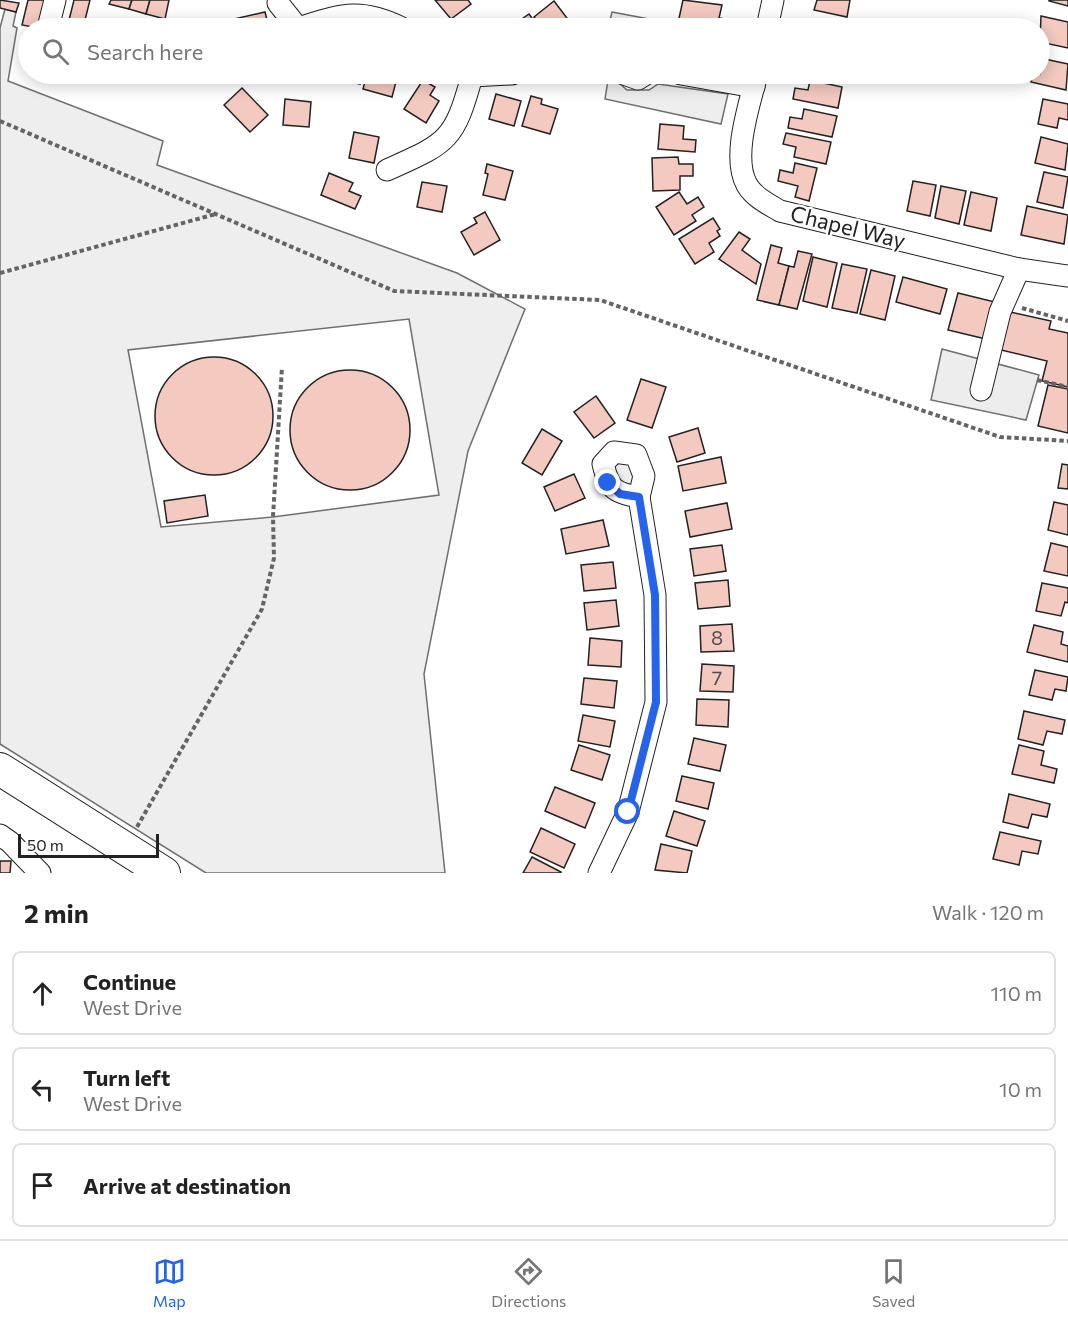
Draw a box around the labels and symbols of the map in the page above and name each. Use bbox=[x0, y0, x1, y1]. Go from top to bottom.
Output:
street label: Chapel Way bbox=[788, 199, 908, 254]
route end bbox=[594, 469, 620, 495]
house number: 8 bbox=[711, 625, 723, 649]
house number: 7 bbox=[712, 665, 722, 689]
route start bbox=[614, 798, 640, 824]
scale bar bbox=[18, 831, 159, 858]

